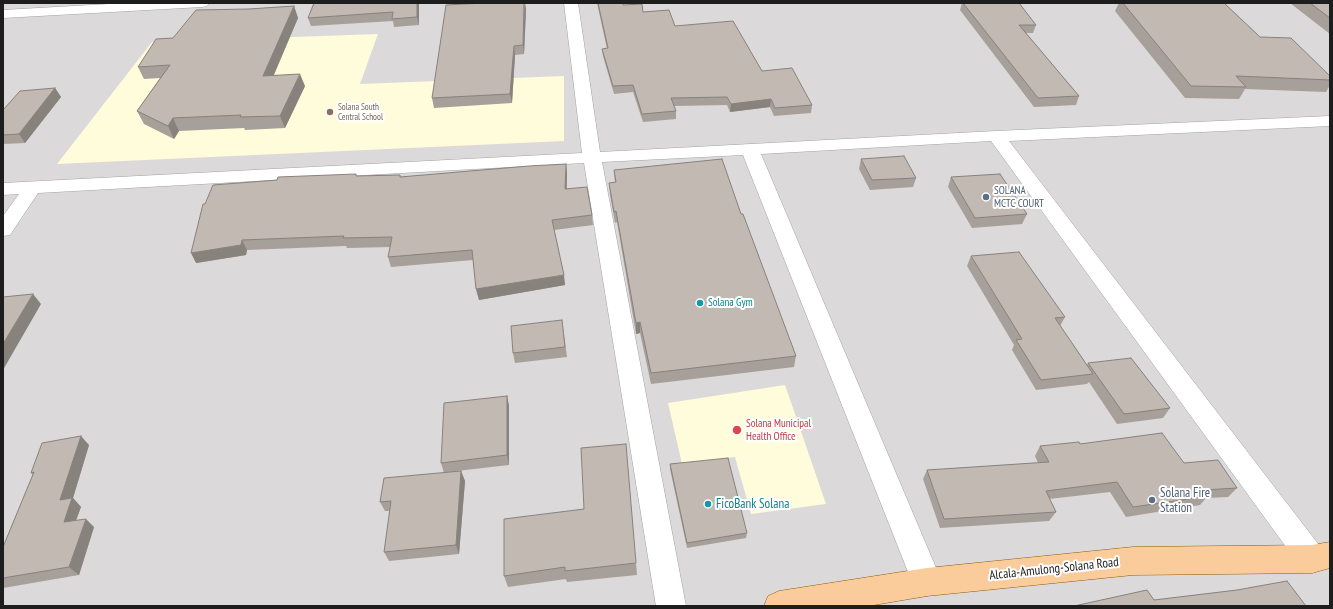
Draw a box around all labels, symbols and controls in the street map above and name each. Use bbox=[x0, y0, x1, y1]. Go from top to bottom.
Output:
place label: Solana South Central School bbox=[338, 102, 383, 123]
marker: Solana South Central School bbox=[325, 107, 335, 117]
place label: SOLANA MCTC COURT bbox=[994, 184, 1044, 210]
marker: SOLANA MCTC COURT bbox=[981, 192, 991, 202]
place label: Solana Gym bbox=[708, 296, 753, 310]
marker: Solana Gym bbox=[695, 298, 705, 308]
place label: Solana Municipal Health Office bbox=[746, 417, 811, 443]
marker: Solana Municipal Health Office bbox=[731, 424, 743, 436]
place label: Solana Fire Station bbox=[1160, 485, 1210, 516]
marker: Solana Fire Station bbox=[1147, 495, 1157, 505]
place label: FicoBank Solana bbox=[716, 496, 789, 512]
marker: FicoBank Solana bbox=[703, 499, 713, 509]
street label: Alcala-Amulong-Solana Road bbox=[988, 554, 1120, 584]

